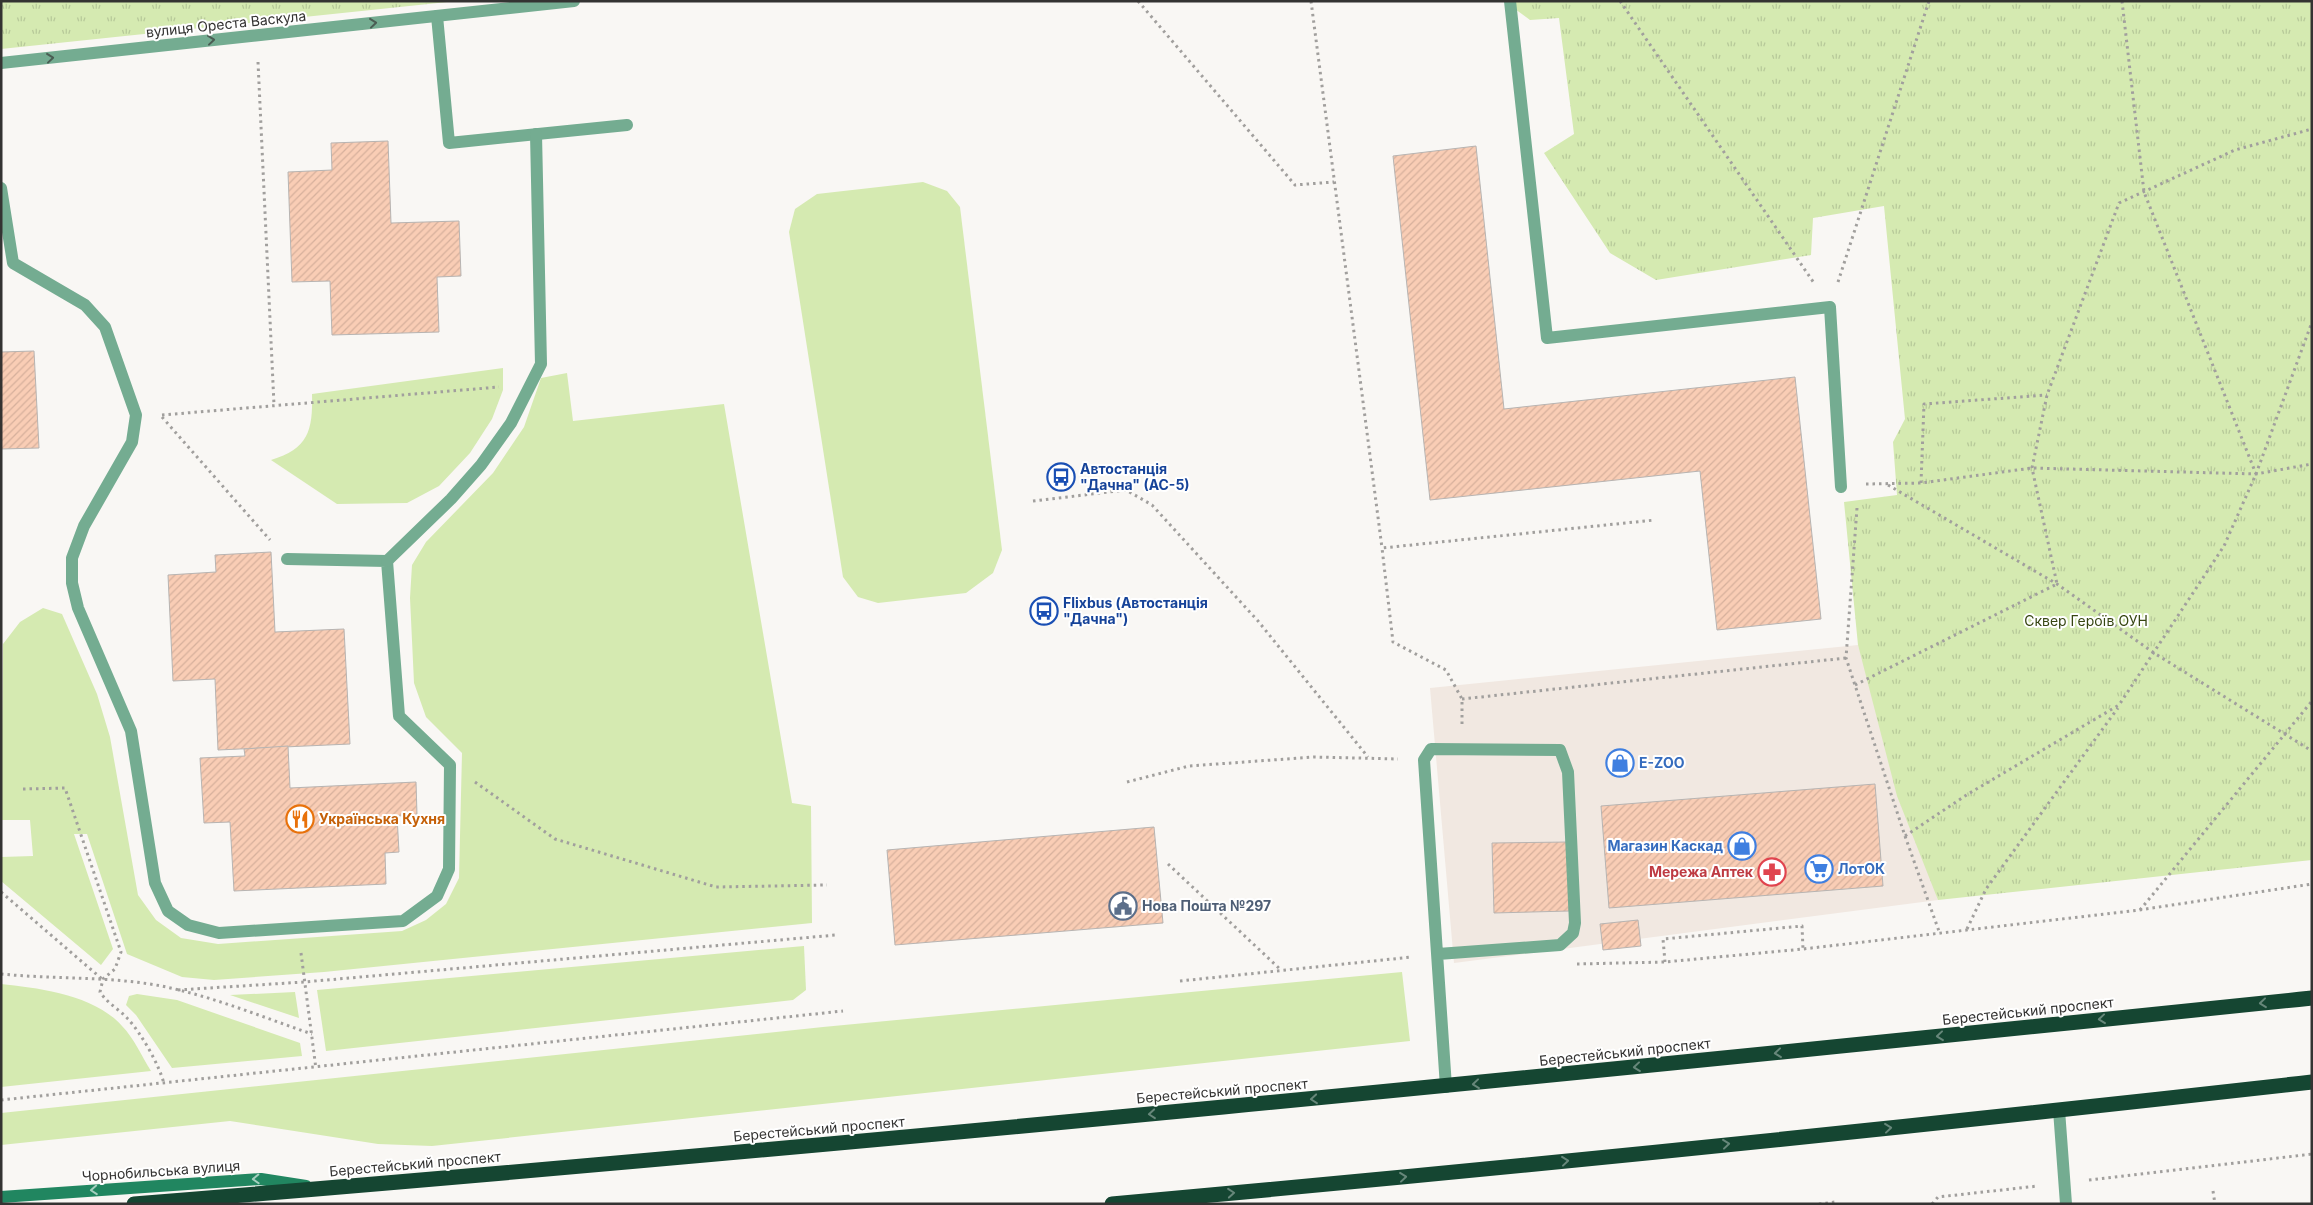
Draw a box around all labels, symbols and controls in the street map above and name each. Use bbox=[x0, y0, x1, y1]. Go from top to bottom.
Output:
street label: вулиця Ореста Васкула bbox=[145, 7, 307, 40]
one-way arrow bbox=[369, 18, 377, 29]
one-way arrow bbox=[208, 35, 216, 46]
one-way arrow bbox=[46, 53, 54, 64]
place label: Автостанція "Дачна" (АС-5) bbox=[1080, 460, 1190, 493]
bus stop icon: Автостанція "Дачна" (АС-5) bbox=[1046, 462, 1076, 492]
place label: Flixbus (Автостанція "Дачна") bbox=[1063, 594, 1208, 627]
bus stop icon: Flixbus (Автостанція "Дачна") bbox=[1029, 596, 1059, 626]
park label: Сквер Героїв ОУН bbox=[2024, 612, 2148, 629]
shop icon: E-ZOO bbox=[1605, 748, 1635, 778]
place label: E-ZOO bbox=[1639, 754, 1685, 771]
restaurant icon: Українська Кухня bbox=[285, 804, 315, 834]
place label: Українська Кухня bbox=[319, 810, 445, 827]
shop icon: Магазин Каскад bbox=[1727, 831, 1757, 861]
place label: Магазин Каскад bbox=[1607, 837, 1723, 854]
supermarket icon: ЛотОК bbox=[1804, 854, 1834, 884]
pharmacy icon: Мережа Аптек bbox=[1757, 857, 1787, 887]
place label: ЛотОК bbox=[1838, 860, 1885, 877]
place label: Мережа Аптек bbox=[1649, 863, 1754, 880]
public building icon: Нова Пошта №297 bbox=[1108, 891, 1138, 921]
place label: Нова Пошта №297 bbox=[1142, 897, 1271, 914]
street label: Берестейський проспект bbox=[1941, 993, 2115, 1028]
one-way arrow bbox=[2259, 997, 2267, 1008]
one-way arrow bbox=[2097, 1014, 2105, 1025]
one-way arrow bbox=[1936, 1030, 1944, 1041]
street label: Берестейський проспект bbox=[1538, 1034, 1712, 1069]
one-way arrow bbox=[1774, 1047, 1782, 1058]
one-way arrow bbox=[1633, 1061, 1641, 1072]
street label: Берестейський проспект bbox=[1135, 1074, 1309, 1106]
one-way arrow bbox=[1471, 1078, 1479, 1089]
one-way arrow bbox=[1309, 1093, 1317, 1104]
one-way arrow bbox=[1148, 1108, 1156, 1119]
street label: Берестейський проспект bbox=[732, 1112, 906, 1144]
one-way arrow bbox=[1884, 1123, 1892, 1134]
one-way arrow bbox=[1723, 1139, 1731, 1150]
street label: Берестейський проспект bbox=[328, 1147, 502, 1179]
street label: Чорнобильська вулиця bbox=[81, 1156, 241, 1185]
one-way arrow bbox=[1561, 1156, 1569, 1167]
one-way arrow bbox=[1399, 1172, 1407, 1183]
one-way arrow bbox=[252, 1174, 260, 1185]
one-way arrow bbox=[89, 1185, 97, 1196]
one-way arrow bbox=[1227, 1188, 1235, 1199]

